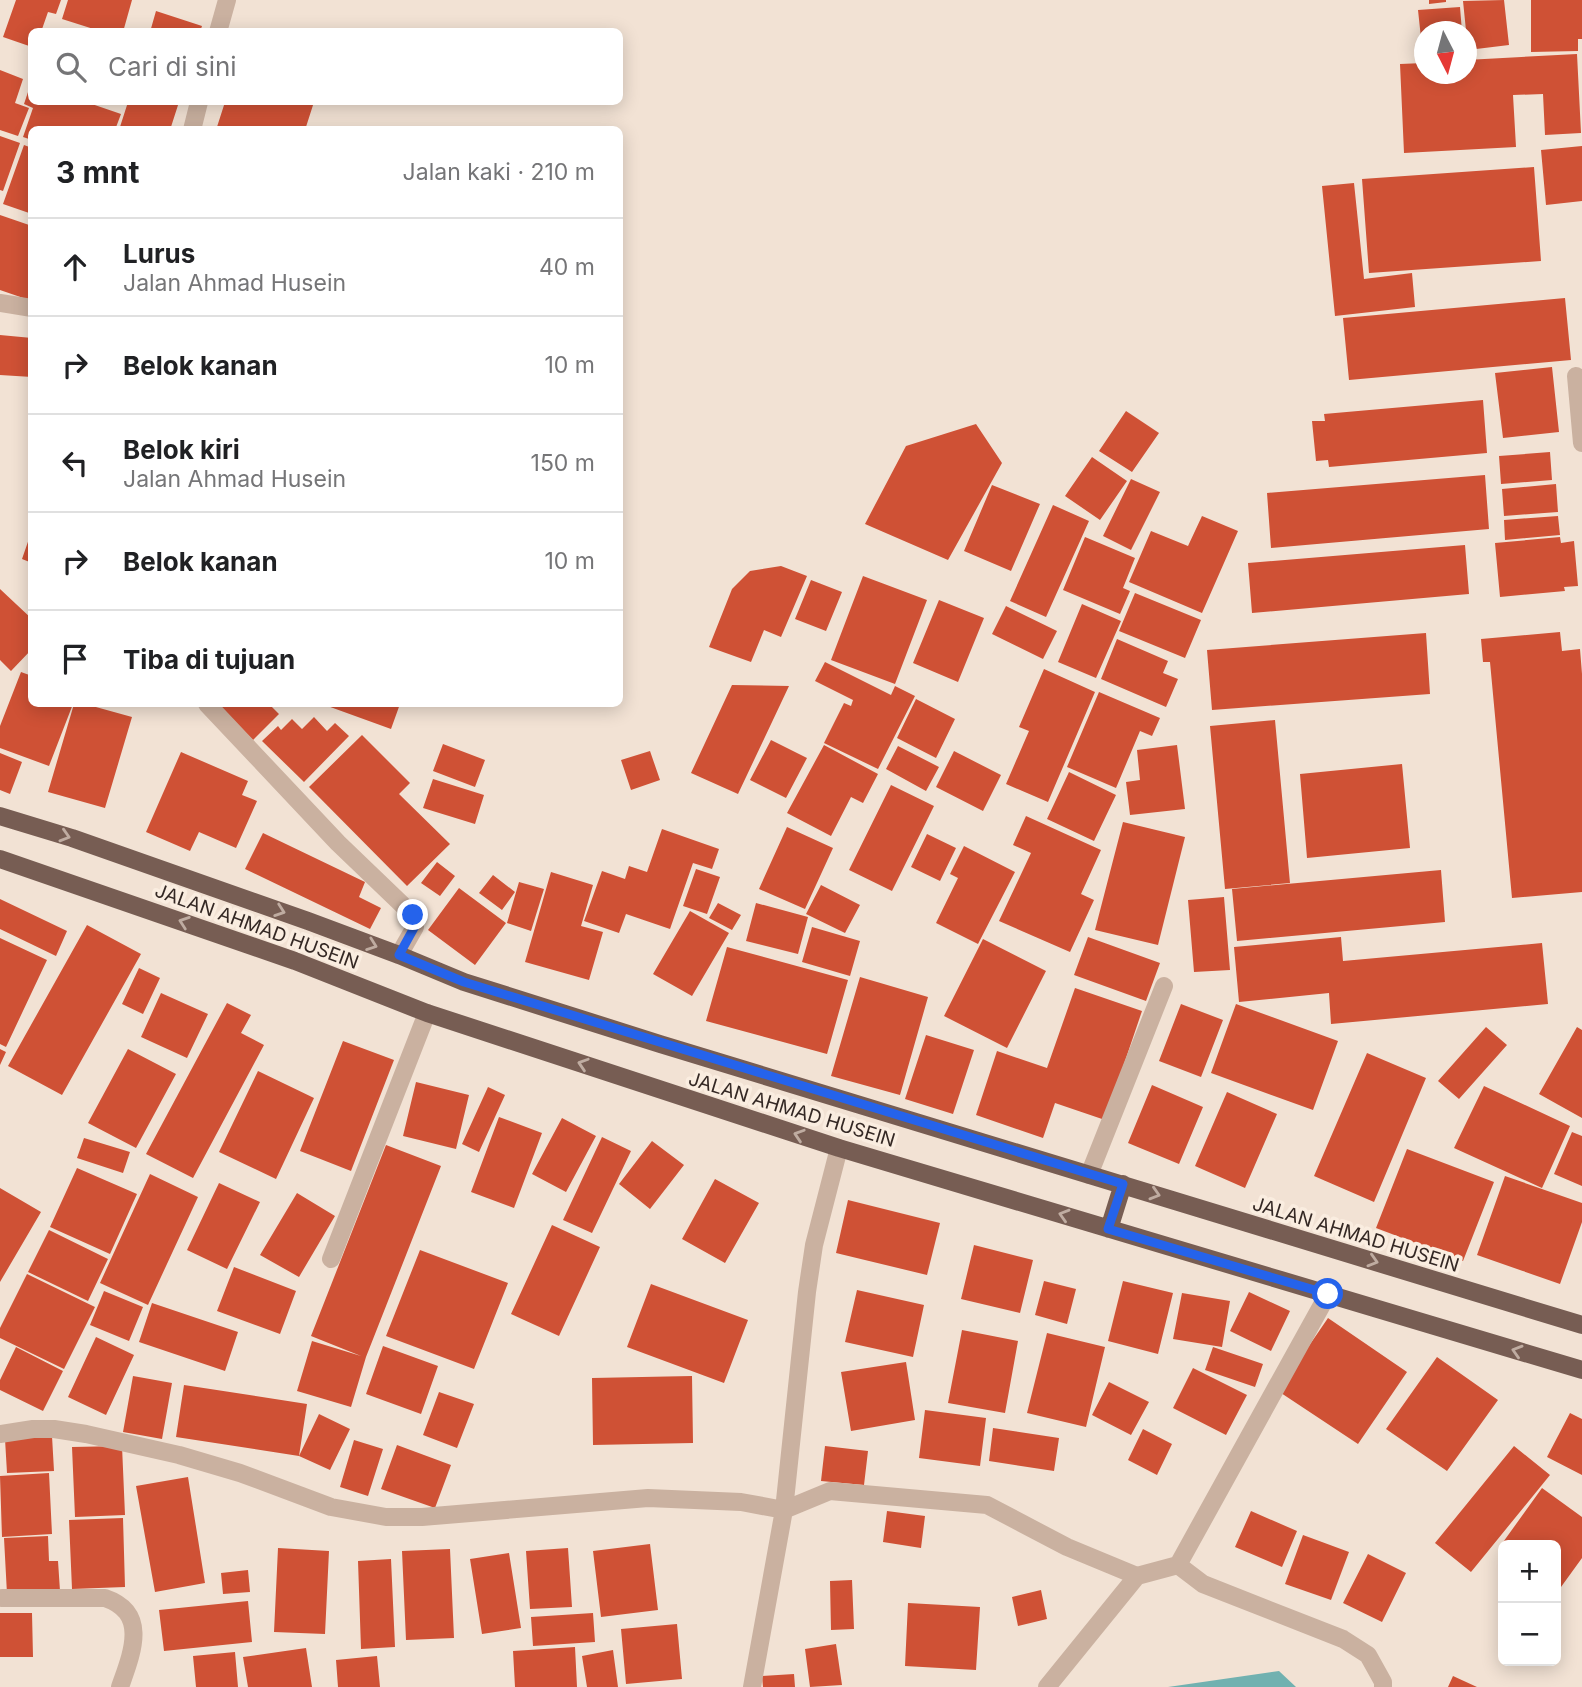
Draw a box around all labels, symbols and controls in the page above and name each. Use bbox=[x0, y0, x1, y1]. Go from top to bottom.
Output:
north arrow bbox=[1414, 21, 1477, 84]
search box bbox=[28, 28, 623, 105]
icon: search bbox=[52, 48, 90, 86]
text: Cari di sini bbox=[108, 51, 237, 82]
text: 3 mnt bbox=[56, 154, 140, 190]
text: Jalan kaki · 210 m bbox=[403, 158, 595, 186]
text: Lurus bbox=[123, 238, 195, 269]
icon: ahead bbox=[56, 248, 94, 286]
text: 40 m bbox=[539, 253, 595, 281]
text: Jalan Ahmad Husein bbox=[123, 269, 346, 297]
icon: right bbox=[56, 346, 94, 384]
text: Belok kanan bbox=[123, 350, 278, 381]
text: 10 m bbox=[545, 351, 595, 379]
text: Belok kiri bbox=[123, 434, 240, 465]
icon: left bbox=[56, 444, 94, 482]
text: 150 m bbox=[531, 449, 595, 477]
text: Jalan Ahmad Husein bbox=[123, 465, 346, 493]
icon: right bbox=[56, 542, 94, 580]
text: Belok kanan bbox=[123, 546, 278, 577]
text: 10 m bbox=[545, 547, 595, 575]
icon: arrive bbox=[56, 640, 94, 678]
text: Tiba di tujuan bbox=[123, 644, 295, 675]
one-way arrow bbox=[59, 827, 71, 842]
street label: JALAN AHMAD HUSEIN bbox=[152, 879, 362, 974]
route end bbox=[397, 899, 428, 930]
one-way arrow bbox=[273, 903, 285, 917]
one-way arrow bbox=[178, 916, 190, 930]
one-way arrow bbox=[365, 936, 377, 950]
one-way arrow bbox=[578, 1058, 590, 1072]
street label: JALAN AHMAD HUSEIN bbox=[686, 1067, 898, 1152]
one-way arrow bbox=[794, 1129, 806, 1143]
one-way arrow bbox=[1149, 1186, 1161, 1201]
street label: JALAN AHMAD HUSEIN bbox=[1250, 1192, 1462, 1277]
one-way arrow bbox=[1058, 1209, 1070, 1224]
one-way arrow bbox=[1366, 1252, 1378, 1267]
route start bbox=[1312, 1278, 1343, 1309]
one-way arrow bbox=[1511, 1344, 1523, 1359]
map controls bbox=[1498, 1540, 1561, 1666]
button: + bbox=[1498, 1540, 1561, 1603]
button: − bbox=[1498, 1603, 1561, 1666]

